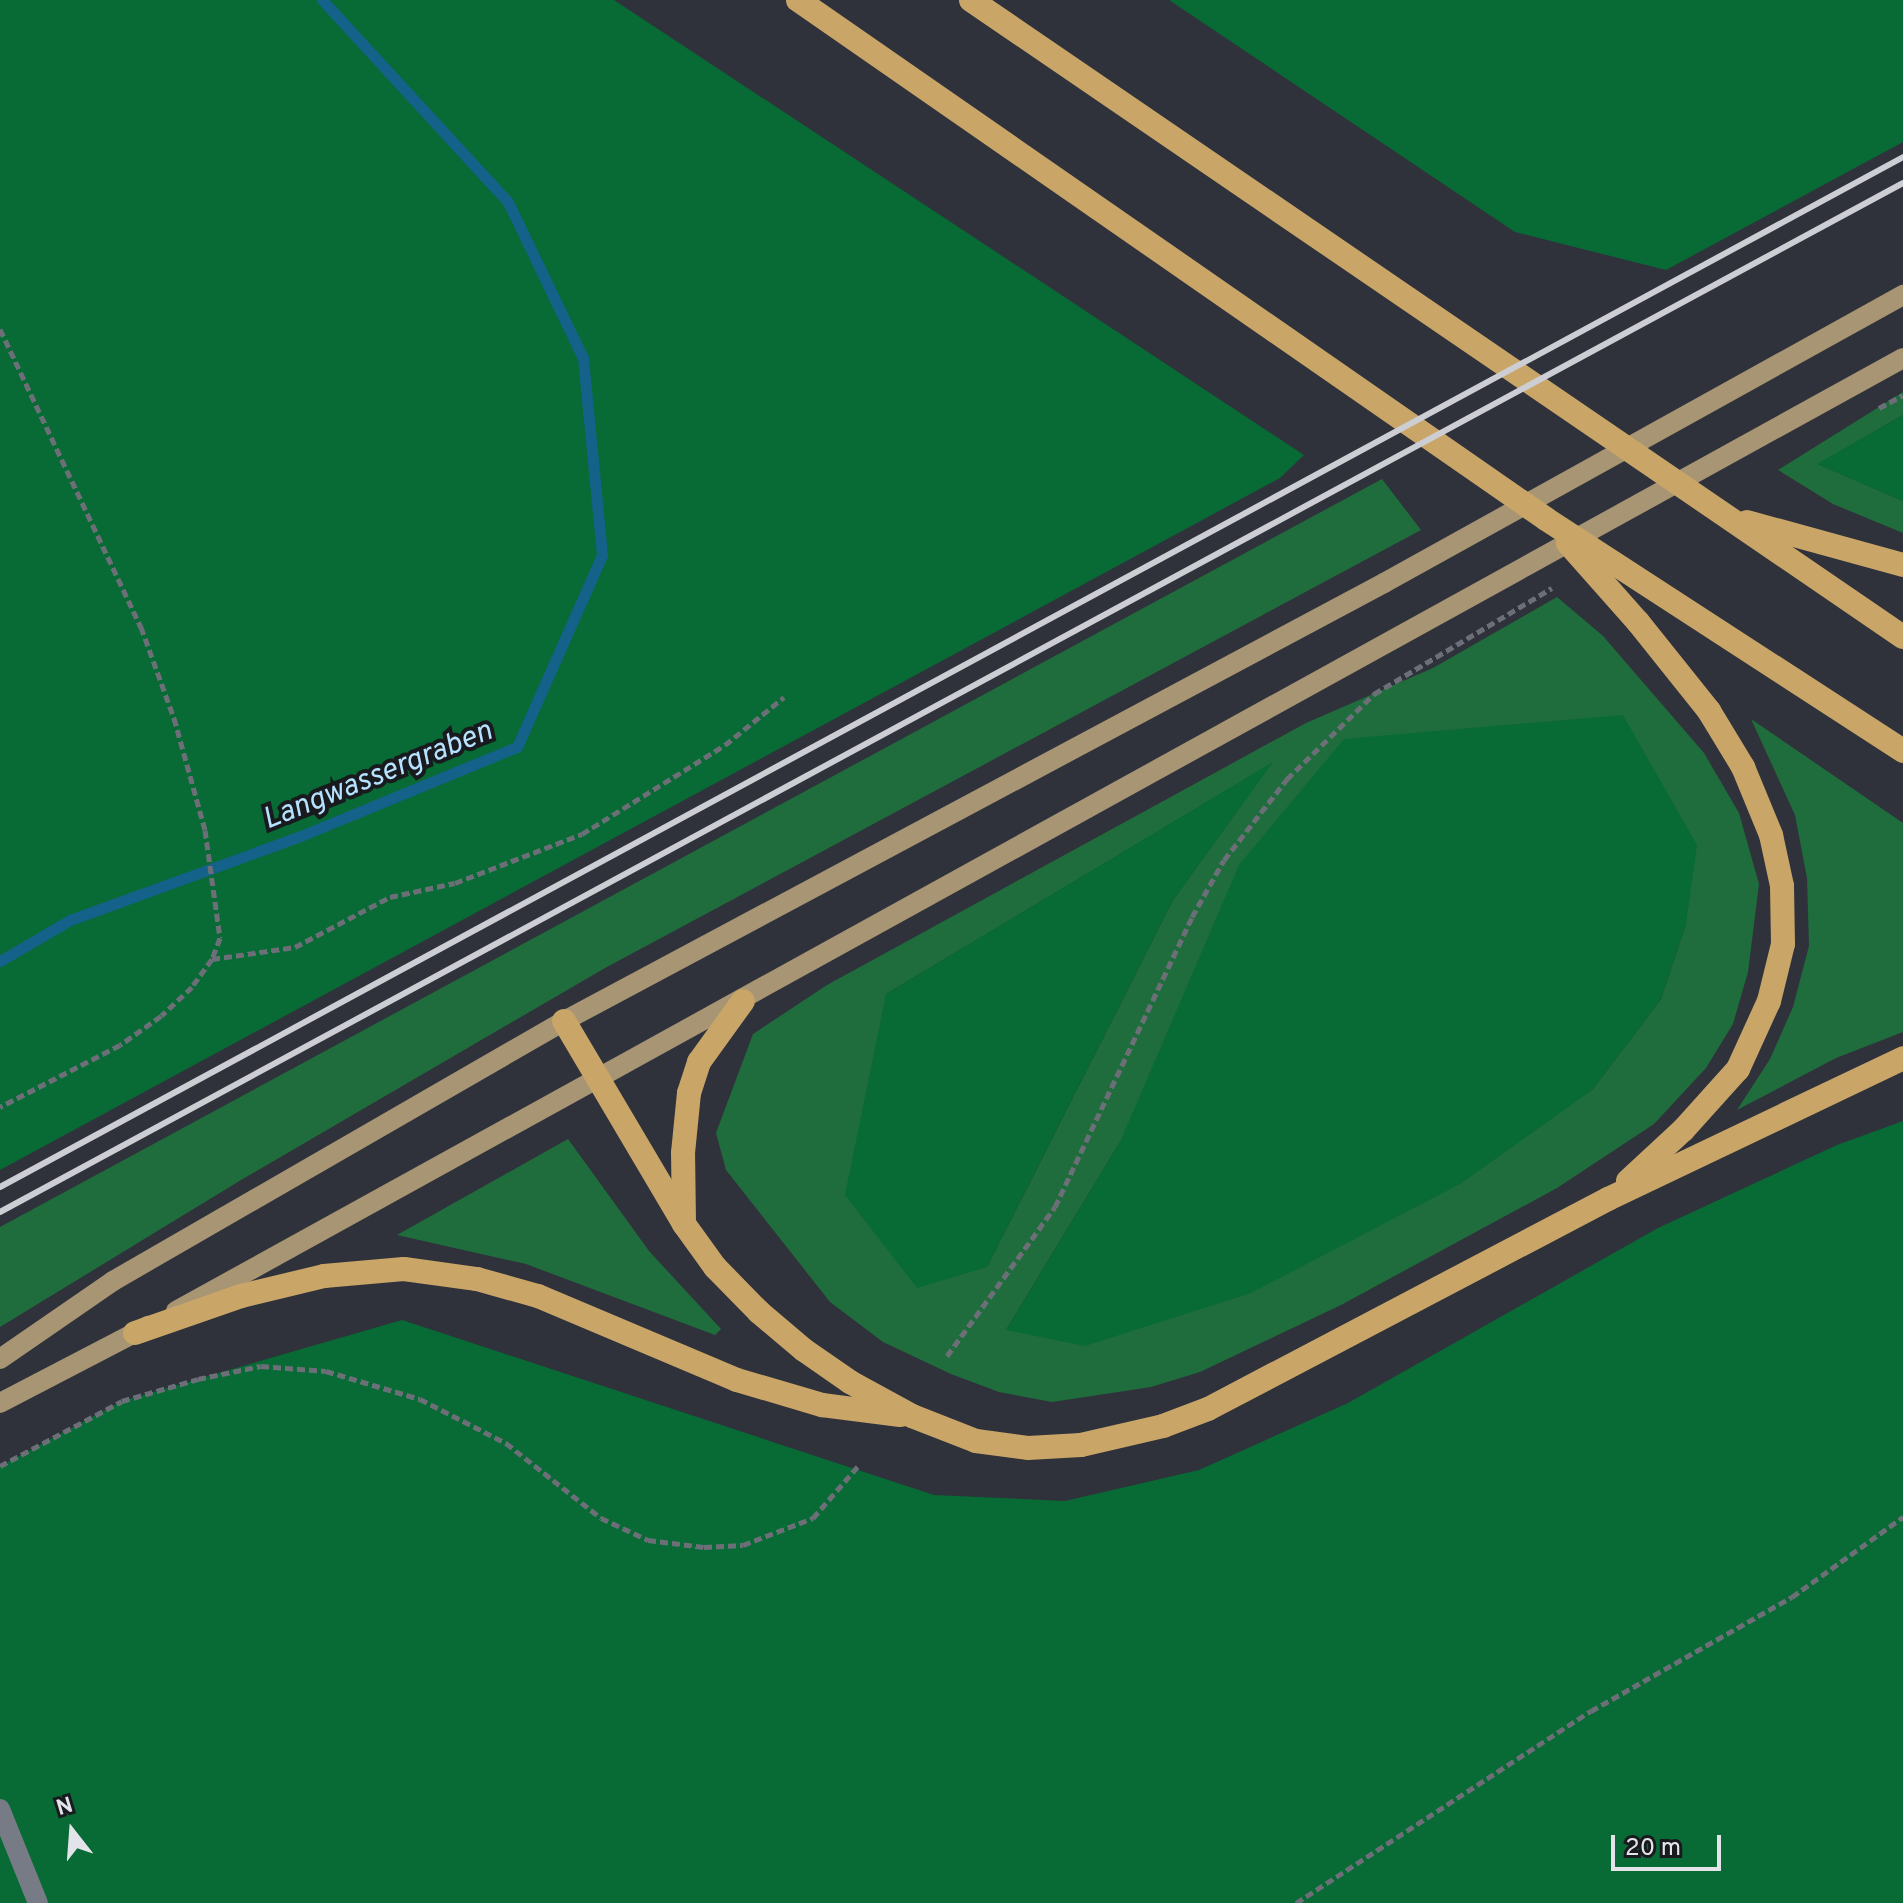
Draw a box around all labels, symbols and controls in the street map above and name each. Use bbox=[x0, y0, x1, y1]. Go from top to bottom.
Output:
water label: Langwassergraben bbox=[258, 715, 498, 839]
north arrow bbox=[32, 1791, 112, 1871]
text: N bbox=[53, 1792, 76, 1823]
scale bar bbox=[1615, 1819, 1725, 1869]
text: 20 m bbox=[1625, 1834, 1681, 1864]

